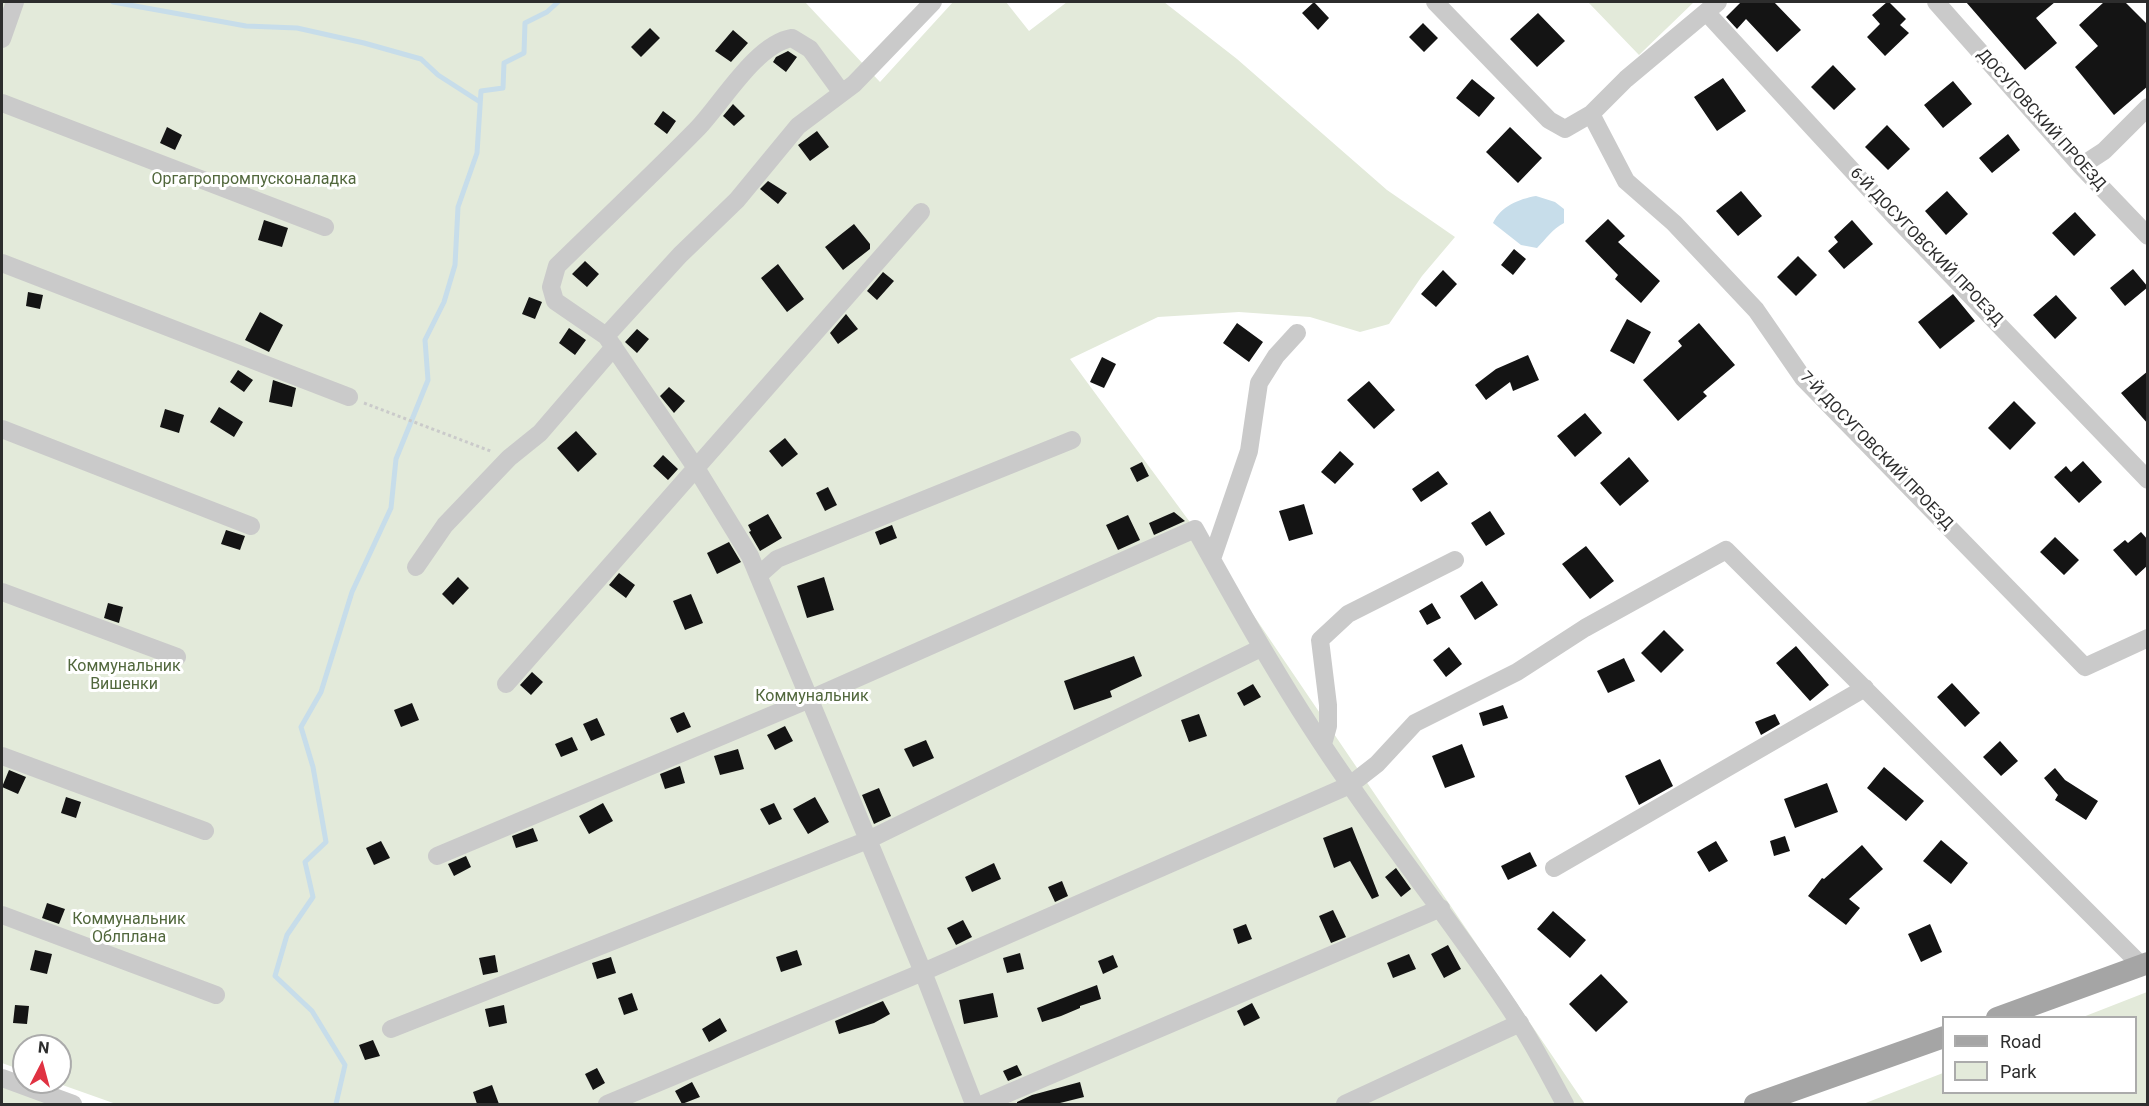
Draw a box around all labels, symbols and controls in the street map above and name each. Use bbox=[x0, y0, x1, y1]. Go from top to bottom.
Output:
street label: ДОСУГОВСКИЙ ПРОЕЗД bbox=[1973, 45, 2109, 195]
street label: 6-Й ДОСУГОВСКИЙ ПРОЕЗД bbox=[1845, 164, 2007, 330]
park label: Оргагропромпусконаладка bbox=[151, 170, 357, 190]
street label: 7-Й ДОСУГОВСКИЙ ПРОЕЗД bbox=[1795, 368, 1957, 534]
park label: Коммунальник Вишенки bbox=[67, 657, 181, 695]
park label: Коммунальник bbox=[755, 687, 869, 707]
park label: Коммунальник Облплана bbox=[72, 910, 186, 948]
legend bbox=[1942, 1016, 2137, 1094]
text: Road bbox=[2000, 1031, 2041, 1052]
north arrow bbox=[12, 1034, 72, 1094]
text: N bbox=[37, 1038, 50, 1058]
text: Park bbox=[2000, 1061, 2036, 1082]

